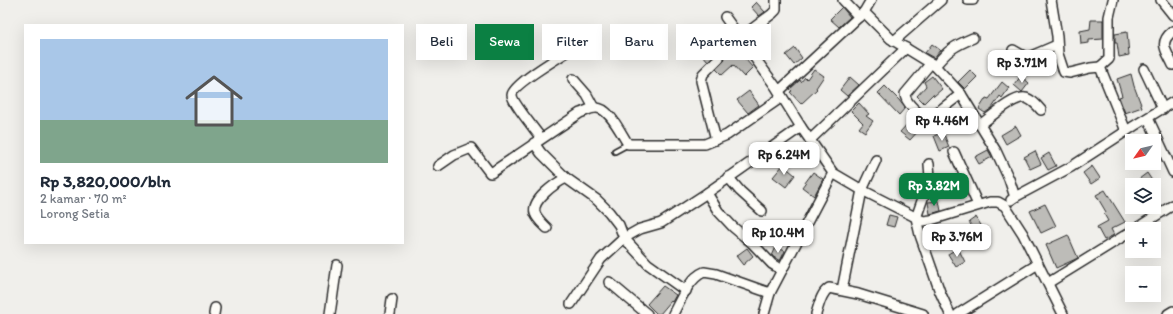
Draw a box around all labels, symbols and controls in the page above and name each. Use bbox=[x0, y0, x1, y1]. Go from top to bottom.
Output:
chip: Beli bbox=[416, 24, 467, 60]
chip: Sewa bbox=[475, 24, 534, 60]
chip: Filter bbox=[542, 24, 602, 60]
chip: Baru bbox=[610, 24, 668, 60]
chip: Apartemen bbox=[676, 24, 771, 60]
pin: Rp 3.71M bbox=[981, 50, 1063, 84]
text: Rp 3.71M bbox=[997, 55, 1047, 70]
icon: home bbox=[178, 65, 250, 137]
pin: Rp 4.46M bbox=[901, 108, 983, 142]
text: Rp 4.46M bbox=[915, 113, 969, 128]
north arrow bbox=[1125, 134, 1161, 170]
map controls bbox=[1125, 134, 1161, 302]
pin: Rp 6.24M bbox=[743, 142, 825, 176]
text: Rp 6.24M bbox=[758, 147, 810, 162]
text: Rp 3,820,000/bln bbox=[40, 171, 171, 191]
pin: Rp 3.82M bbox=[893, 173, 975, 207]
text: Rp 3.82M bbox=[908, 178, 960, 193]
button: layers bbox=[1125, 178, 1161, 214]
text: 2 kamar · 70 m² bbox=[40, 191, 127, 206]
text: Lorong Setia bbox=[40, 206, 110, 221]
pin: Rp 10.4M bbox=[737, 220, 819, 254]
button: + bbox=[1125, 222, 1161, 258]
pin: Rp 3.76M bbox=[916, 224, 998, 258]
text: Rp 10.4M bbox=[752, 225, 804, 240]
text: Rp 3.76M bbox=[931, 229, 983, 244]
button: − bbox=[1125, 266, 1161, 302]

